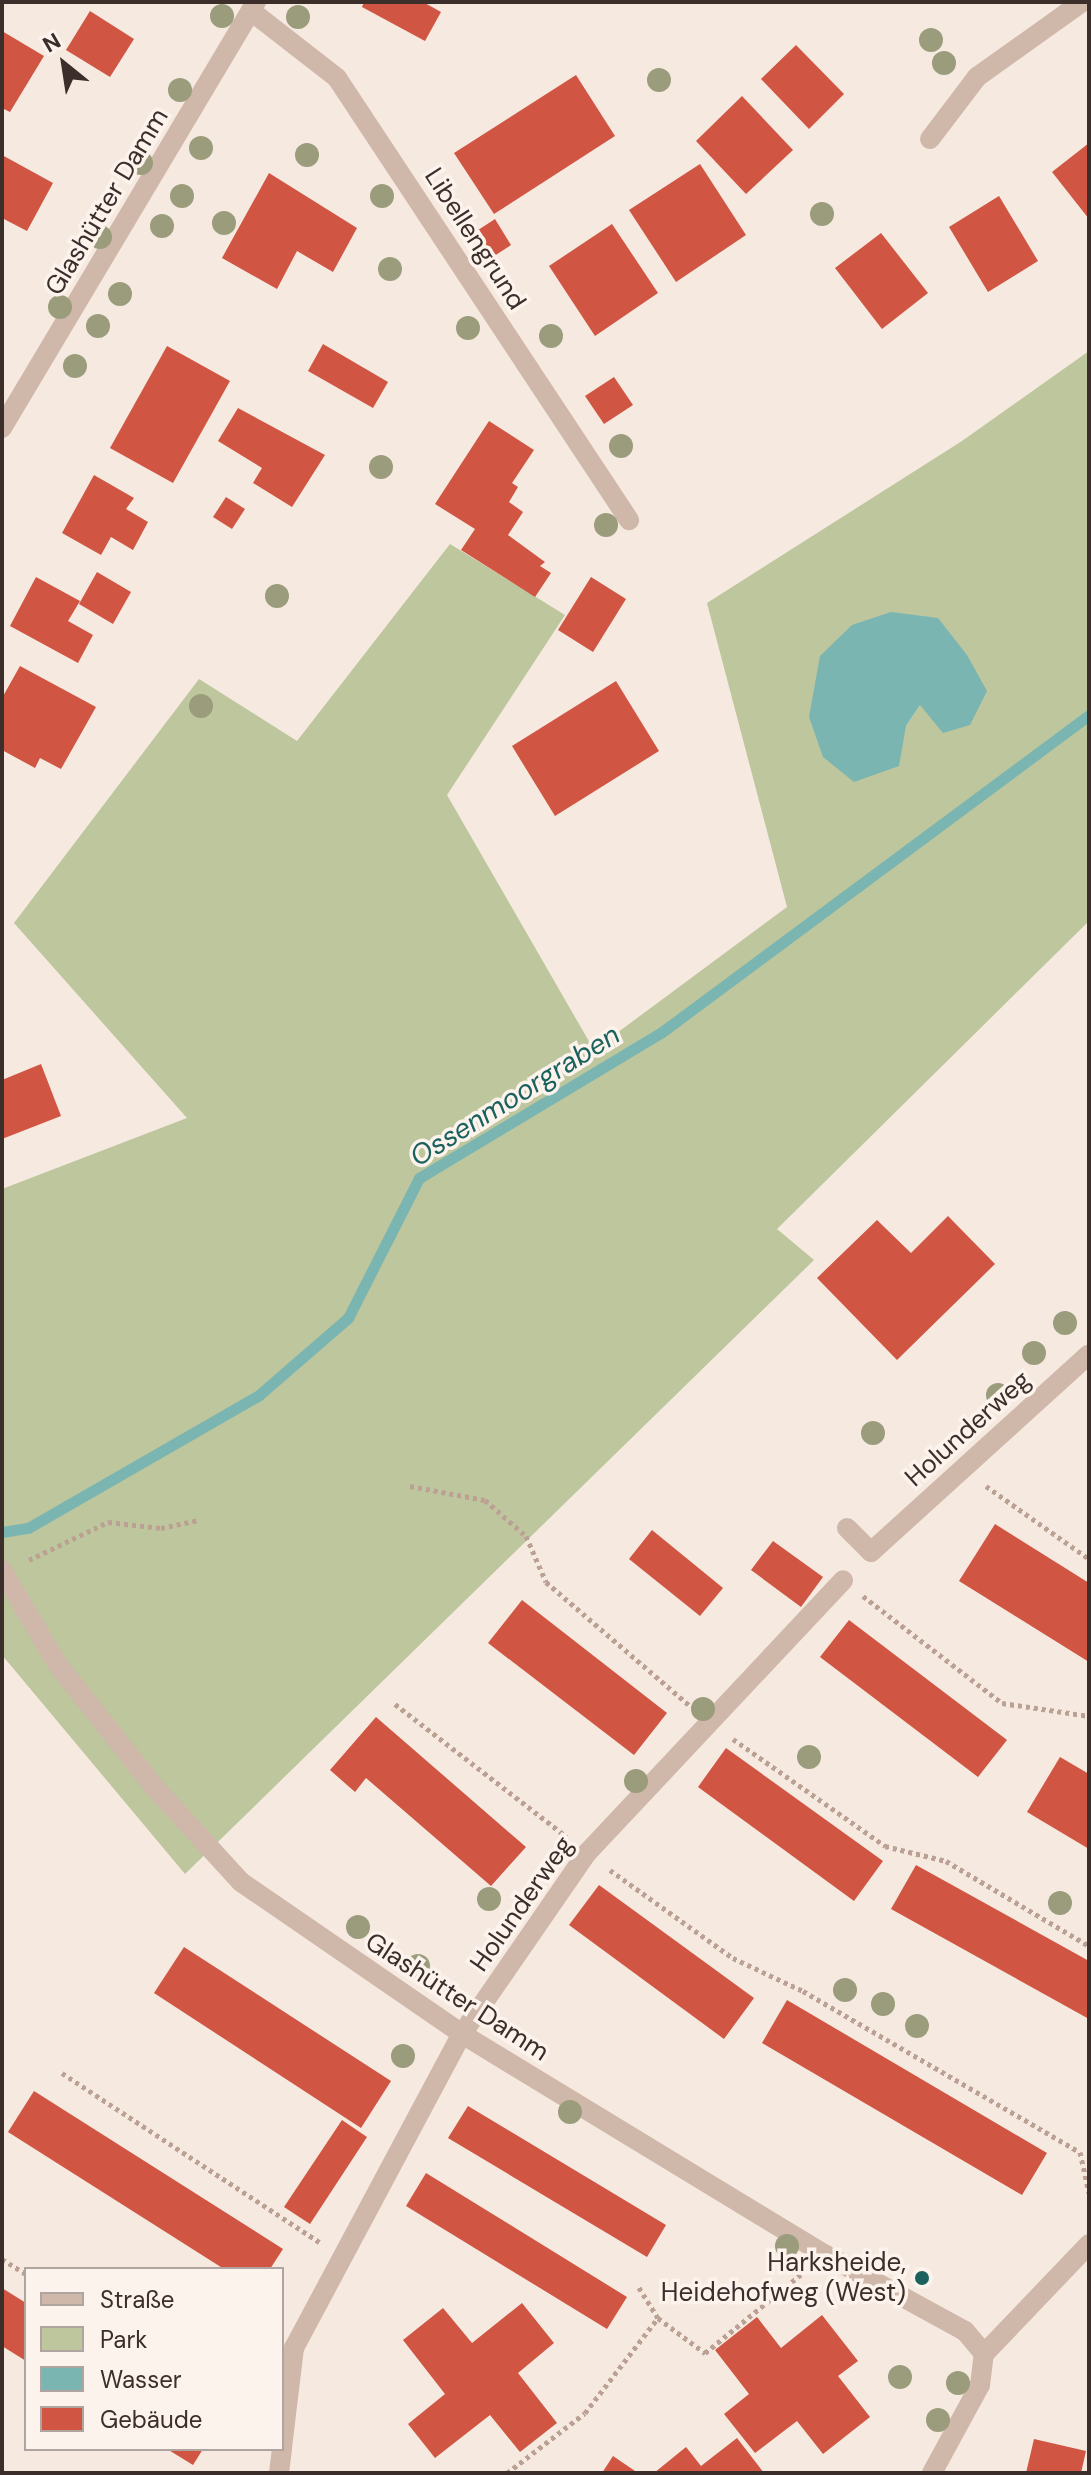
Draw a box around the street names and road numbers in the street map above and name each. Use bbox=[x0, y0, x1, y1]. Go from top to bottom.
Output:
street label: Glashütter Damm bbox=[39, 103, 175, 301]
street label: Libellengrund bbox=[418, 162, 532, 316]
street label: Holunderweg bbox=[899, 1365, 1037, 1493]
street label: Holunderweg bbox=[464, 1830, 580, 1978]
street label: Glashütter Damm bbox=[360, 1926, 554, 2068]

